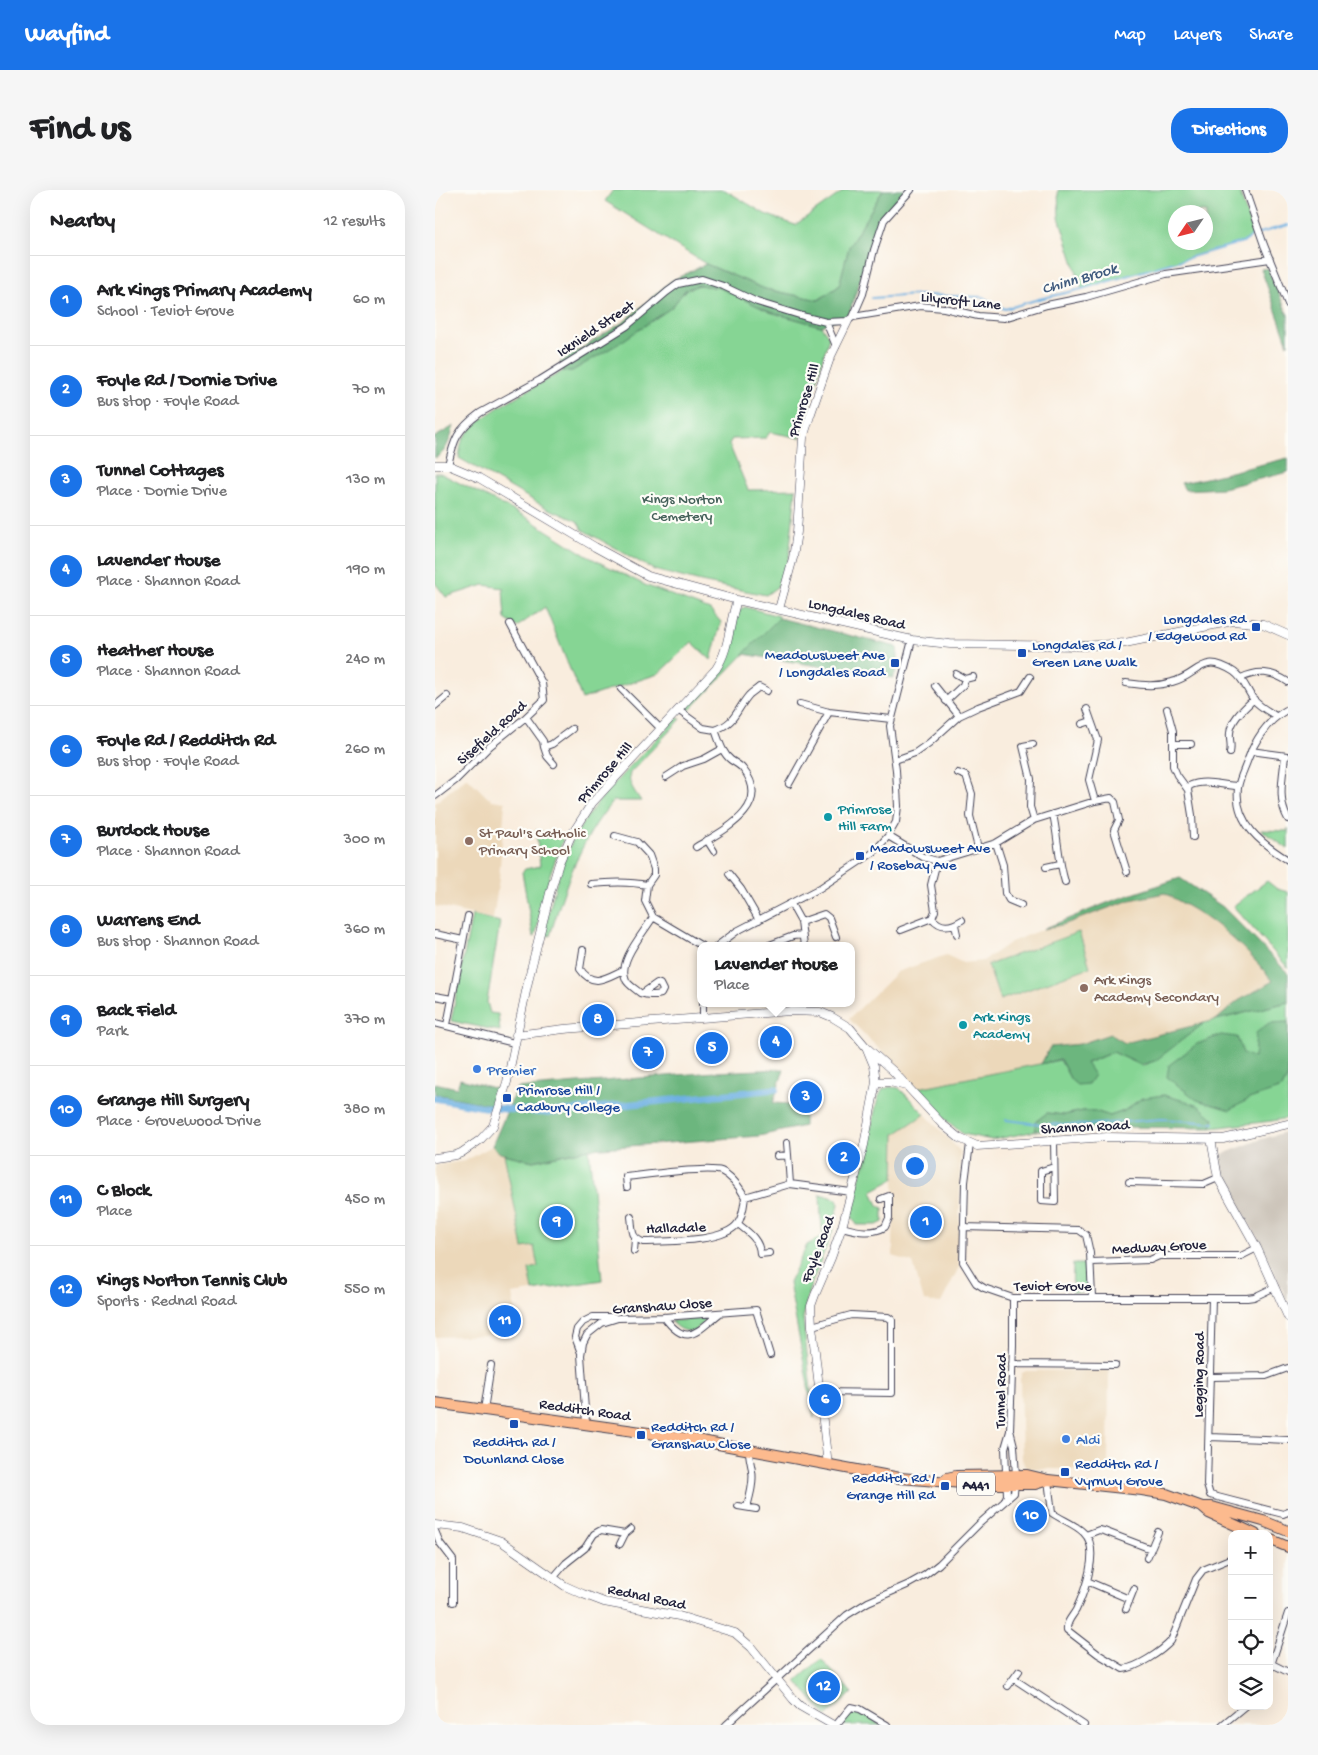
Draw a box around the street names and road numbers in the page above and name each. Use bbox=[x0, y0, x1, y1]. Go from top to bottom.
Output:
street label: Lilycroft Lane bbox=[920, 289, 1002, 315]
street label: Icknield Street bbox=[554, 296, 640, 362]
street label: Primrose Hill bbox=[785, 362, 825, 440]
street label: Longdales Road bbox=[806, 595, 908, 635]
street label: Sisefield Road bbox=[454, 697, 532, 769]
street label: Primrose Hill bbox=[573, 739, 637, 809]
street label: Shannon Road bbox=[1040, 1117, 1131, 1139]
street label: Foyle Road bbox=[798, 1213, 840, 1287]
street label: Halladale bbox=[646, 1219, 707, 1239]
street label: Medway Grove bbox=[1111, 1237, 1207, 1259]
street label: Teviot Grove bbox=[1013, 1278, 1092, 1296]
street label: Granshaw Close bbox=[612, 1295, 713, 1319]
street label: Legging Road bbox=[1190, 1331, 1210, 1418]
street label: Tunnel Road bbox=[992, 1352, 1012, 1429]
street label: Redditch Road bbox=[538, 1396, 633, 1426]
road number: A441 bbox=[957, 1472, 995, 1496]
street label: Rednal Road bbox=[606, 1581, 688, 1615]

